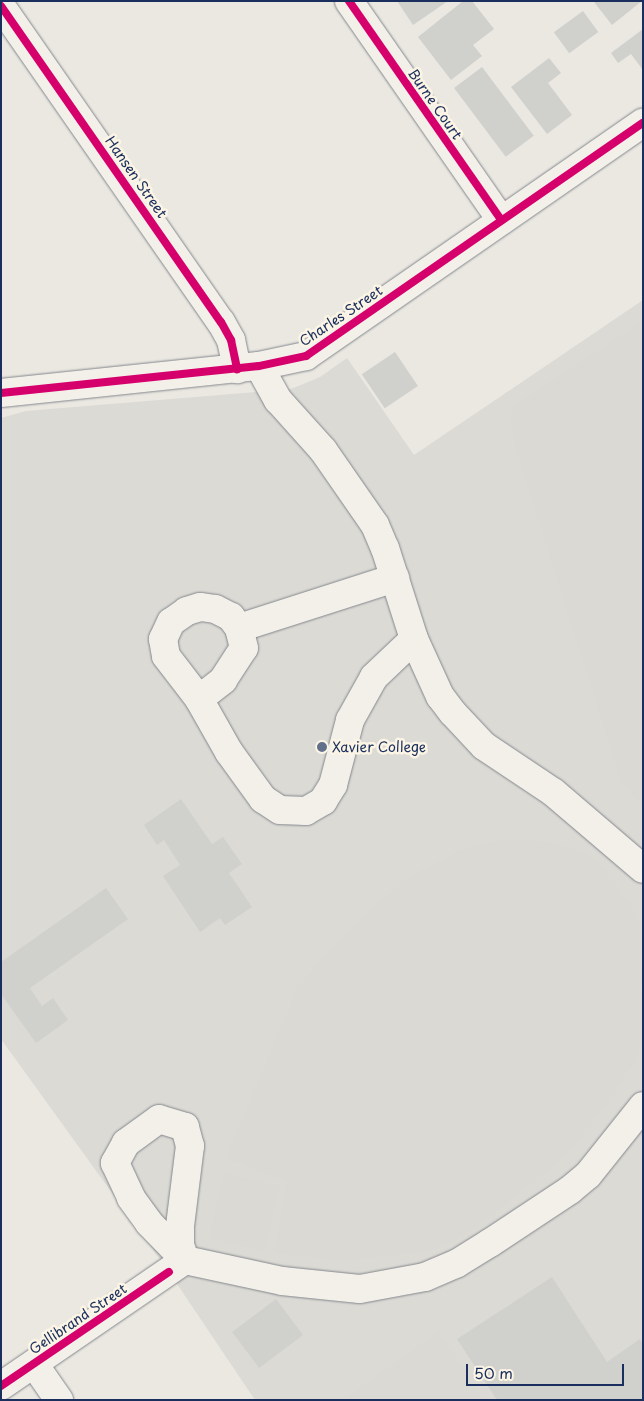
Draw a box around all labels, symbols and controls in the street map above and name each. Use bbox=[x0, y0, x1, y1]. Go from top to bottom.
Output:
street label: Burne Court bbox=[404, 65, 466, 143]
street label: Hansen Street bbox=[101, 133, 171, 221]
street label: Charles Street bbox=[296, 282, 386, 350]
place label: Xavier College bbox=[332, 739, 426, 755]
marker: Xavier College bbox=[316, 741, 328, 753]
street label: Gellibrand Street bbox=[25, 1280, 131, 1358]
scale bar bbox=[469, 1354, 626, 1386]
text: 50 m bbox=[474, 1361, 513, 1384]

